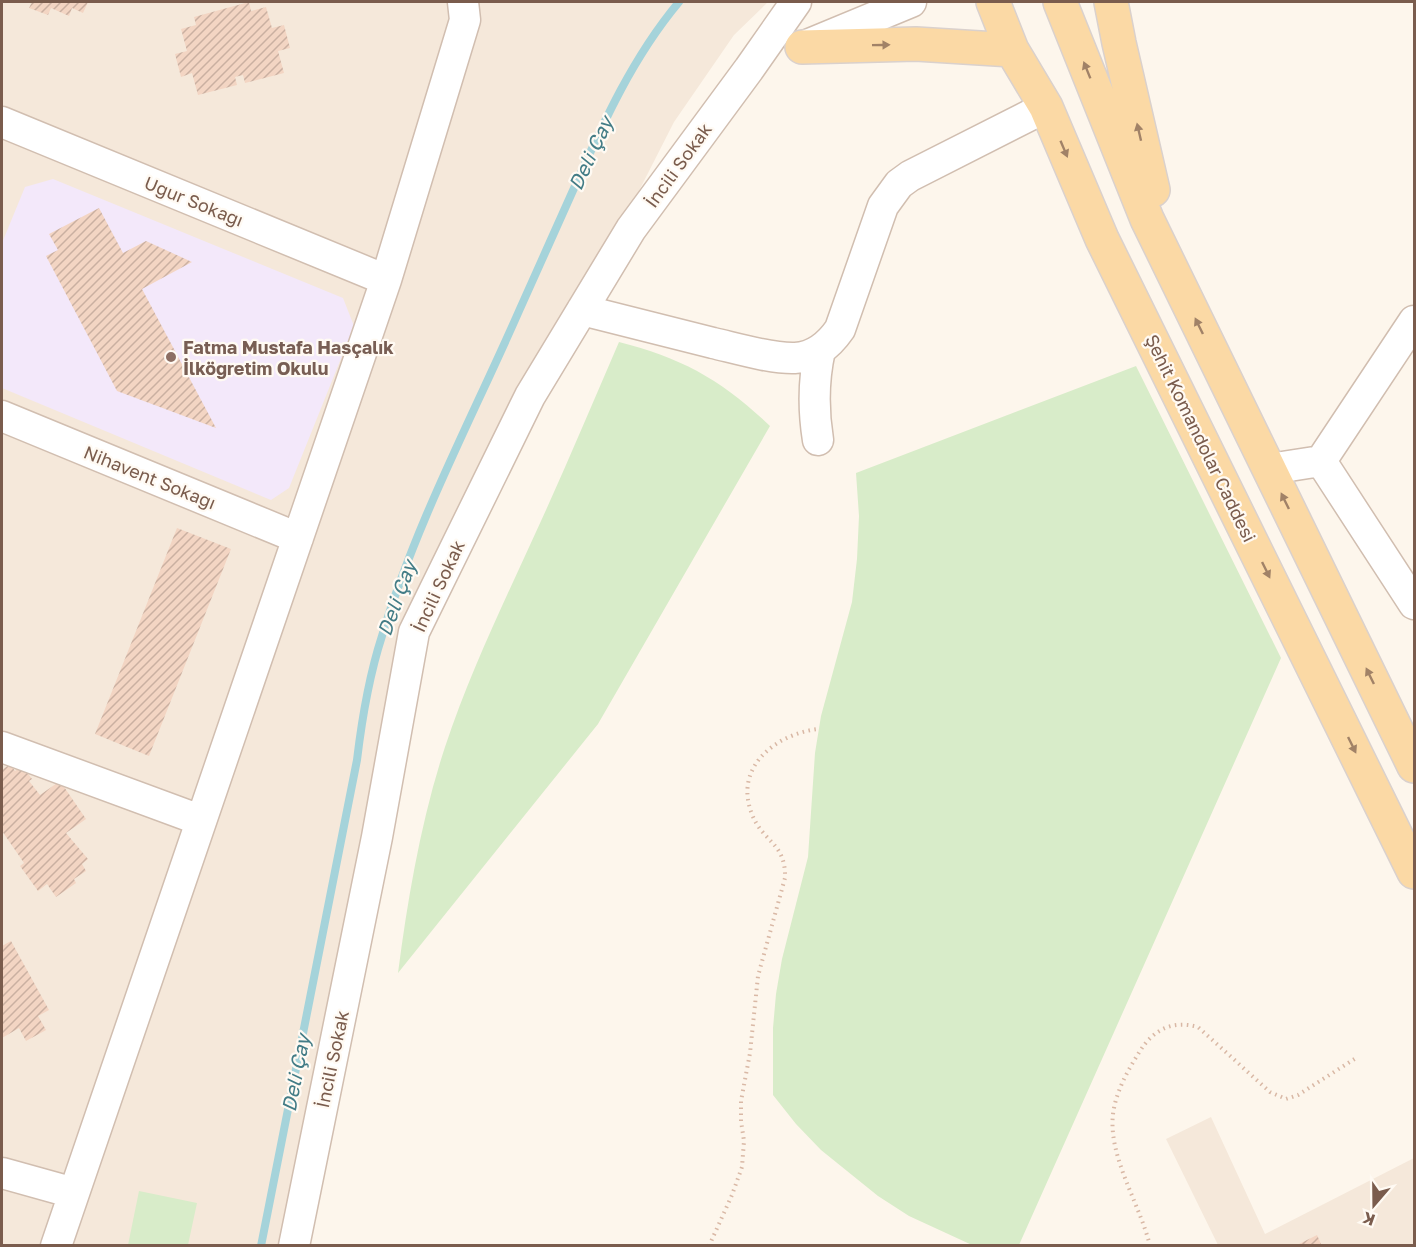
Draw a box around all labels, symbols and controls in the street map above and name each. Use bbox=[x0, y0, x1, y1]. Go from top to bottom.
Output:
one-way arrow bbox=[872, 40, 891, 50]
one-way arrow bbox=[1082, 61, 1091, 79]
water label: Deli Çay bbox=[563, 110, 619, 194]
street label: İncili Sokak bbox=[640, 118, 716, 212]
one-way arrow bbox=[1134, 122, 1144, 141]
one-way arrow bbox=[1059, 140, 1068, 157]
street label: Uğur Sokağı bbox=[141, 171, 247, 231]
one-way arrow bbox=[1194, 317, 1204, 334]
street label: Şehit Komandolar Caddesi bbox=[1141, 331, 1261, 545]
place label: Fatma Mustafa Hasçalık İlköğretim Okulu bbox=[183, 336, 394, 379]
marker: Fatma Mustafa Hasçalık İlköğretim Okulu bbox=[164, 350, 178, 364]
street label: Nihavent Sokağı bbox=[81, 440, 219, 514]
one-way arrow bbox=[1280, 492, 1290, 509]
street label: İncili Sokak bbox=[407, 536, 469, 636]
water label: Deli Çay bbox=[371, 555, 423, 639]
one-way arrow bbox=[1261, 562, 1271, 579]
one-way arrow bbox=[1366, 667, 1375, 684]
one-way arrow bbox=[1348, 737, 1357, 754]
street label: İncili Sokak bbox=[311, 1008, 353, 1110]
water label: Deli Çay bbox=[276, 1030, 316, 1114]
north arrow bbox=[1344, 1175, 1404, 1235]
text: K bbox=[1360, 1208, 1378, 1230]

